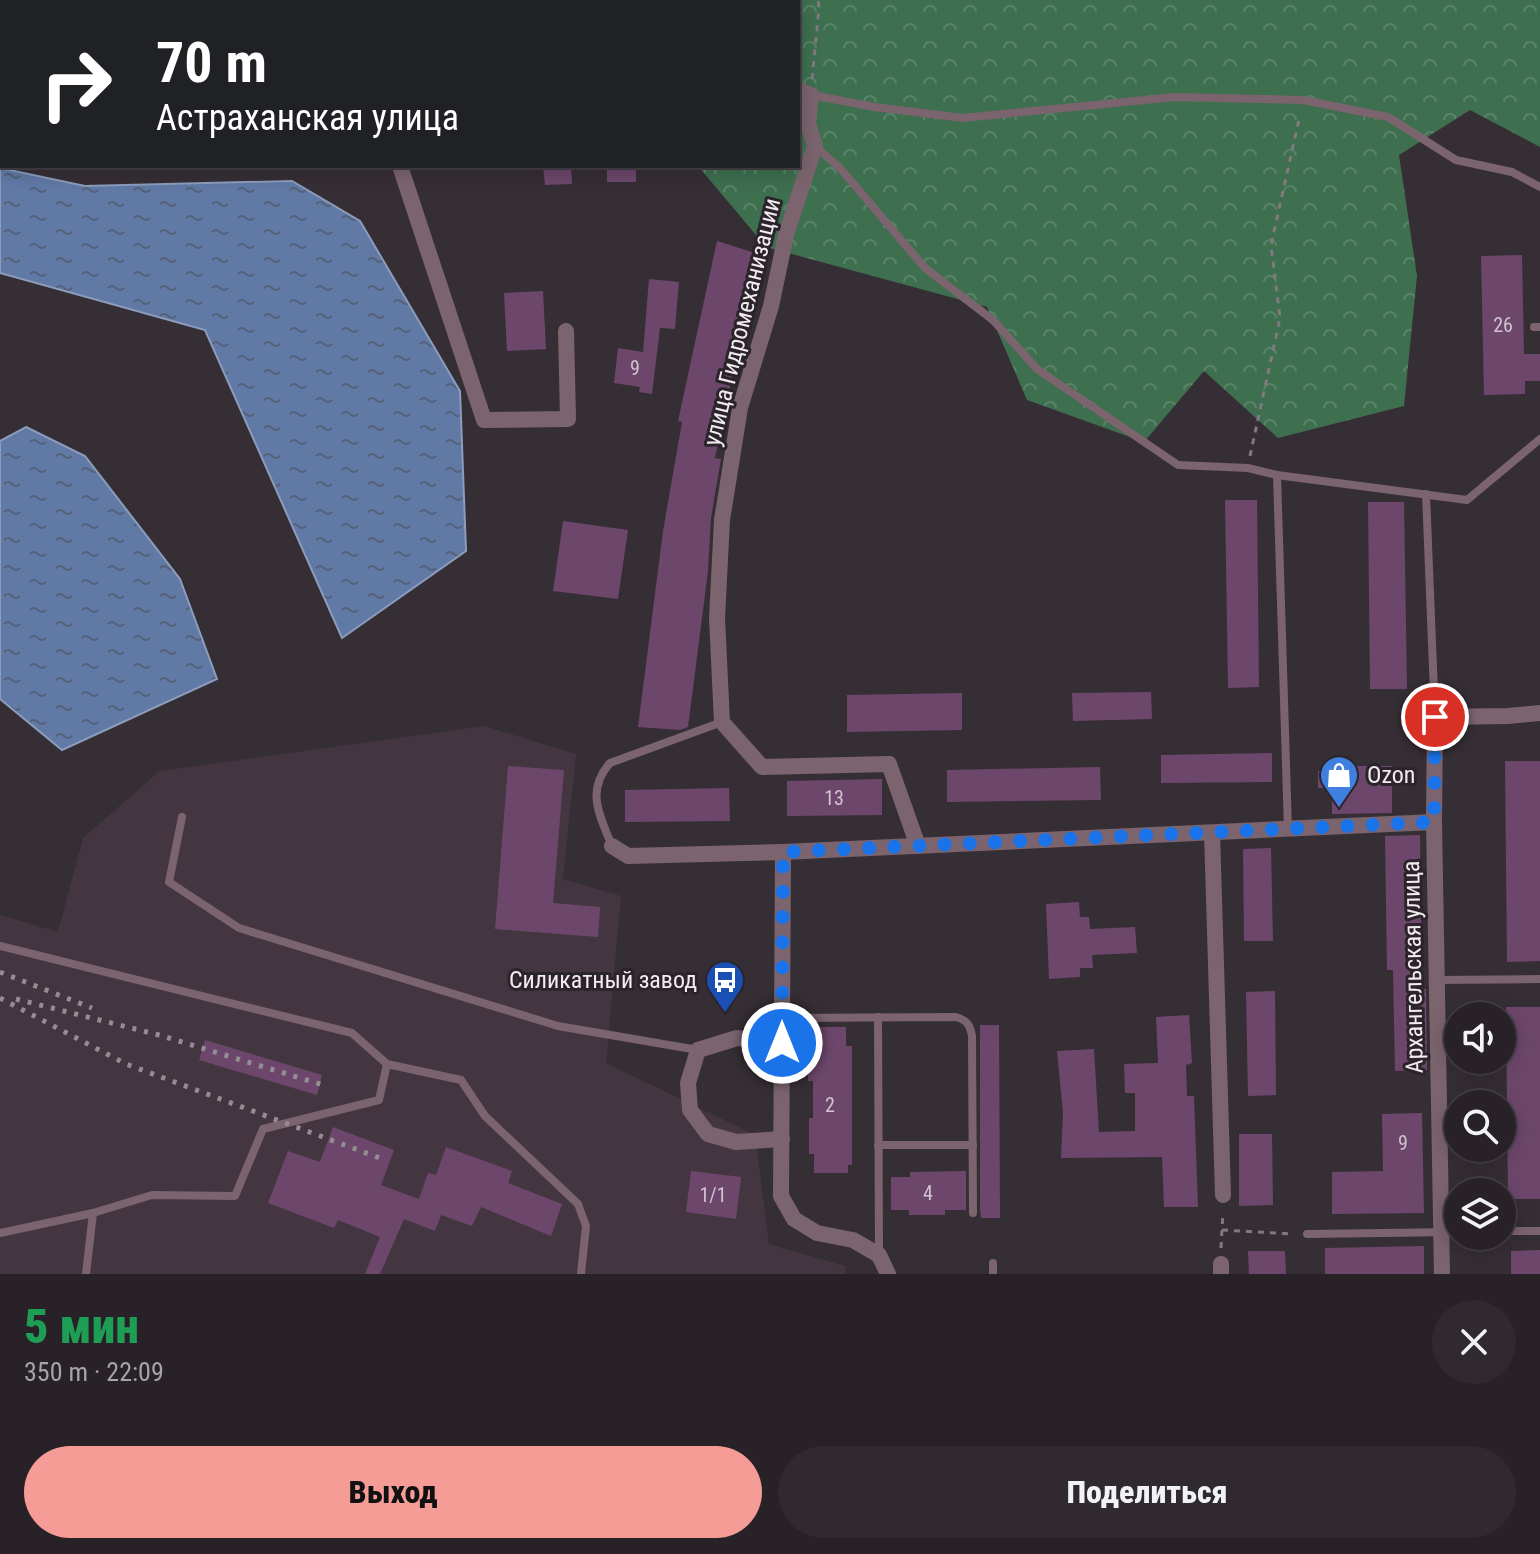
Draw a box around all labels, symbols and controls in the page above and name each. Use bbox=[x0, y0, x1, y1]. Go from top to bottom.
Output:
text: 70 m bbox=[156, 30, 267, 96]
icon: right bbox=[24, 32, 128, 136]
text: Астраханская улица bbox=[156, 97, 459, 139]
street label: улица Гидромеханизации bbox=[698, 195, 786, 449]
house number: 26 bbox=[1493, 313, 1513, 337]
house number: 9 bbox=[630, 356, 640, 380]
pin bbox=[1401, 683, 1469, 751]
icon: arrive bbox=[1413, 695, 1457, 739]
shop icon: Ozon bbox=[1318, 754, 1360, 809]
place label: Ozon bbox=[1367, 761, 1415, 789]
house number: 13 bbox=[824, 786, 844, 810]
street label: Архангельская улица bbox=[1397, 860, 1429, 1074]
bus stop icon: Силикатный завод bbox=[704, 959, 746, 1014]
place label: Силикатный завод bbox=[509, 966, 697, 994]
position arrow bbox=[740, 1001, 824, 1085]
map controls bbox=[1444, 1002, 1516, 1250]
button: sound bbox=[1444, 1002, 1516, 1074]
button: search bbox=[1444, 1090, 1516, 1162]
house number: 2 bbox=[825, 1093, 835, 1117]
house number: 9 bbox=[1398, 1131, 1408, 1155]
button: layers bbox=[1444, 1178, 1516, 1250]
house number: 4 bbox=[923, 1181, 933, 1205]
house number: 1/1 bbox=[699, 1183, 727, 1207]
text: 5 мин bbox=[24, 1298, 139, 1355]
button: close bbox=[1432, 1300, 1516, 1384]
text: 350 m · 22:09 bbox=[24, 1357, 164, 1387]
button: Выход bbox=[24, 1446, 762, 1538]
button: Поделиться bbox=[778, 1446, 1516, 1538]

